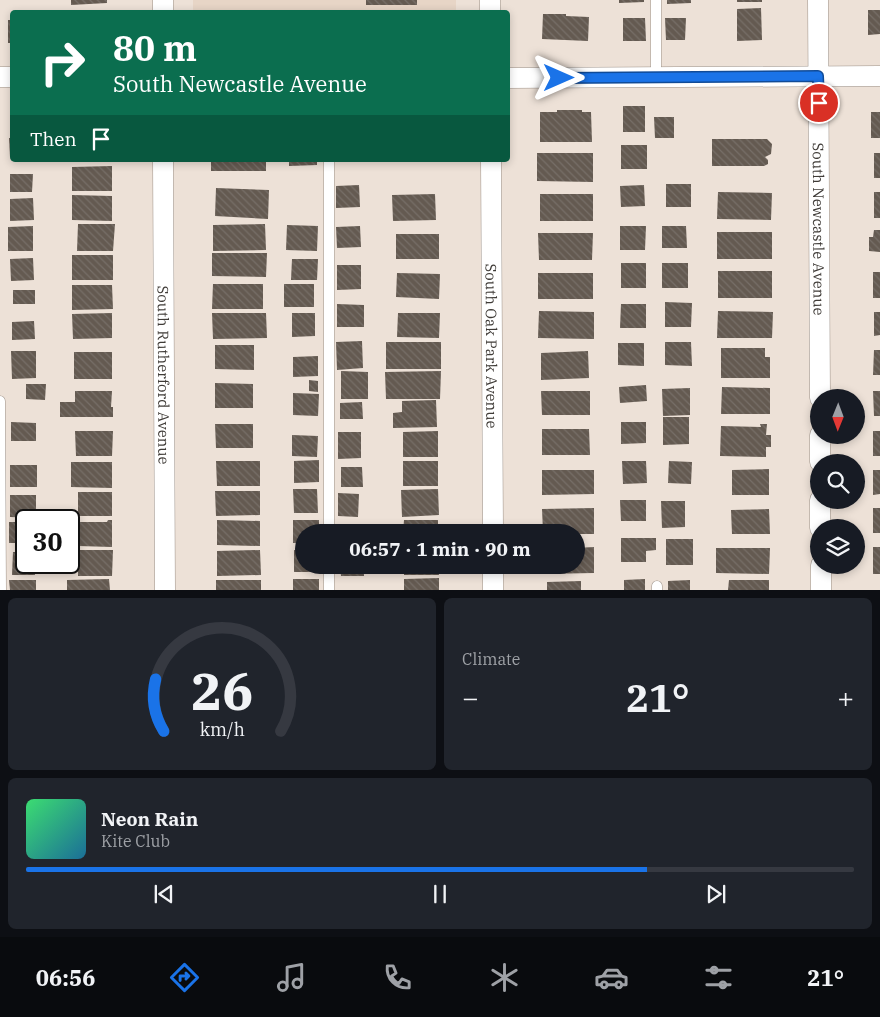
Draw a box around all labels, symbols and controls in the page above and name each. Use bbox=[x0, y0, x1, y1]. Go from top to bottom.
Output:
text: 80 m bbox=[113, 25, 197, 71]
icon: right bbox=[30, 30, 95, 95]
position arrow bbox=[532, 51, 584, 103]
text: South Newcastle Avenue bbox=[113, 69, 367, 98]
pin bbox=[798, 82, 840, 124]
icon: arrive bbox=[805, 89, 833, 117]
icon: arrive bbox=[87, 125, 115, 153]
text: Then bbox=[30, 127, 77, 151]
street label: South Newcastle Avenue bbox=[809, 142, 829, 316]
street label: South Oak Park Avenue bbox=[482, 263, 502, 429]
street label: South Rutherford Avenue bbox=[154, 285, 174, 465]
north arrow bbox=[810, 389, 865, 444]
map controls bbox=[810, 389, 865, 574]
button: search bbox=[810, 454, 865, 509]
speed limit sign: 30 bbox=[15, 509, 80, 574]
button: layers bbox=[810, 519, 865, 574]
text: 06:57 · 1 min · 90 m bbox=[349, 537, 531, 561]
text: Climate bbox=[462, 649, 520, 669]
text: 26 bbox=[191, 657, 253, 724]
text: 21° bbox=[626, 673, 690, 722]
text: − bbox=[462, 679, 479, 716]
text: + bbox=[837, 679, 854, 716]
text: km/h bbox=[199, 718, 245, 741]
text: Neon Rain bbox=[101, 807, 198, 831]
text: Kite Club bbox=[101, 831, 170, 851]
icon: previous bbox=[150, 880, 178, 908]
icon: pause bbox=[426, 880, 454, 908]
icon: next bbox=[702, 880, 730, 908]
icon: directions bbox=[167, 960, 202, 995]
icon: music bbox=[274, 960, 309, 995]
icon: phone bbox=[380, 960, 415, 995]
icon: climate bbox=[487, 960, 522, 995]
icon: car bbox=[594, 960, 629, 995]
icon: filters bbox=[701, 960, 736, 995]
text: 06:56 bbox=[36, 963, 95, 992]
text: 21° bbox=[807, 963, 844, 992]

